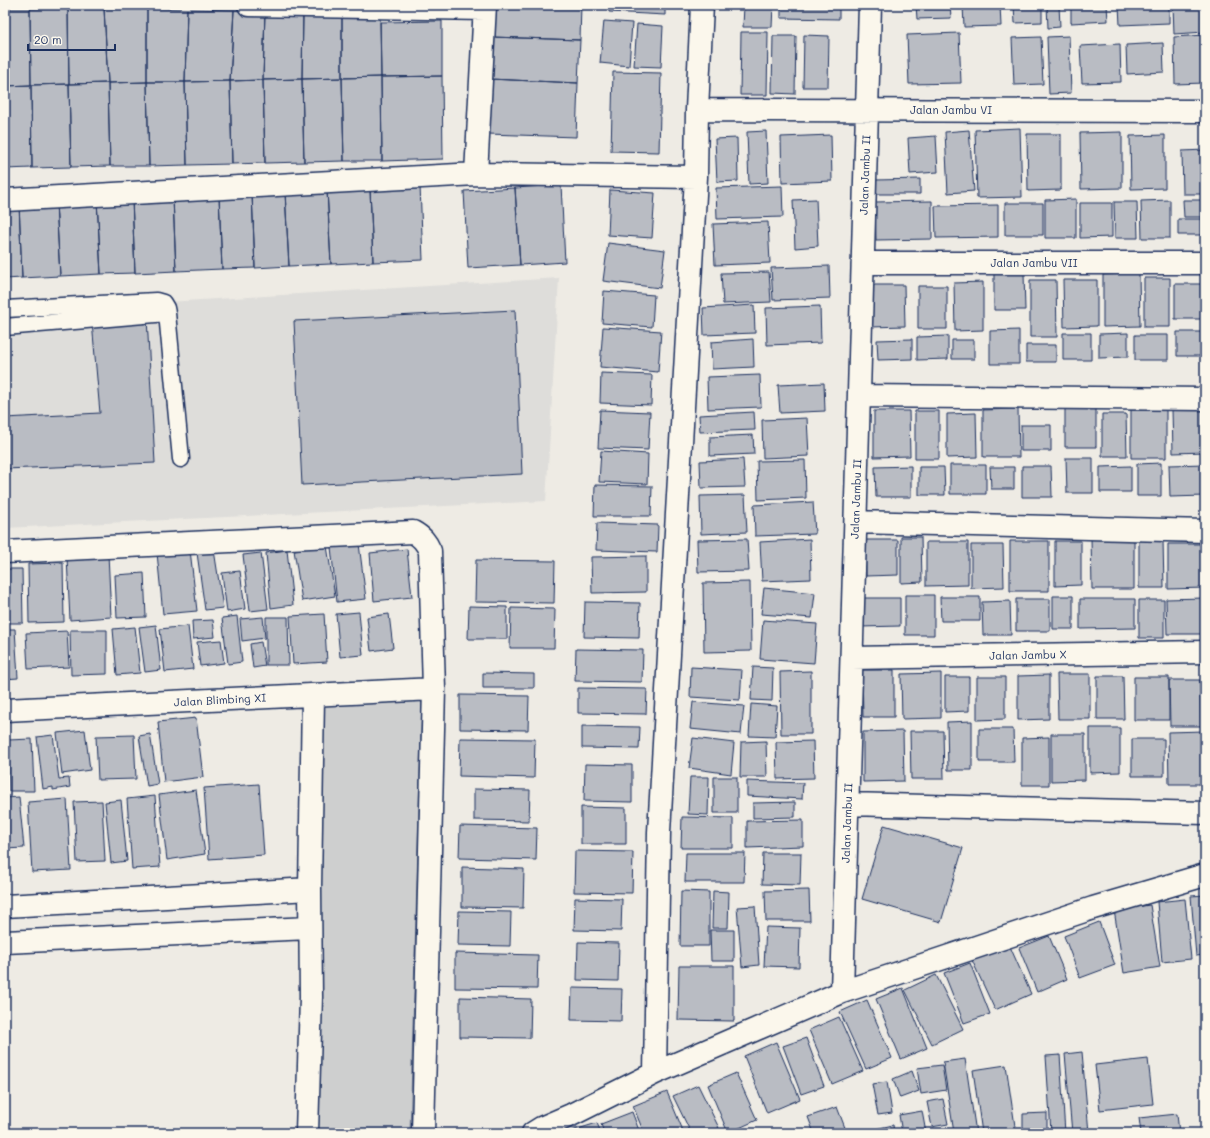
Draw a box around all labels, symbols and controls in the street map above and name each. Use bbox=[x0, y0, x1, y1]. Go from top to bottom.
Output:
scale bar bbox=[28, 26, 115, 52]
text: 20 m bbox=[34, 31, 62, 47]
street label: Jalan Jambu VI bbox=[910, 102, 992, 117]
street label: Jalan Jambu II bbox=[856, 135, 873, 215]
street label: Jalan Jambu VII bbox=[990, 255, 1078, 270]
street label: Jalan Jambu II bbox=[847, 459, 864, 539]
street label: Jalan Jambu X bbox=[989, 646, 1067, 663]
street label: Jalan Blimbing XI bbox=[173, 690, 267, 709]
street label: Jalan Jambu II bbox=[838, 783, 855, 863]

